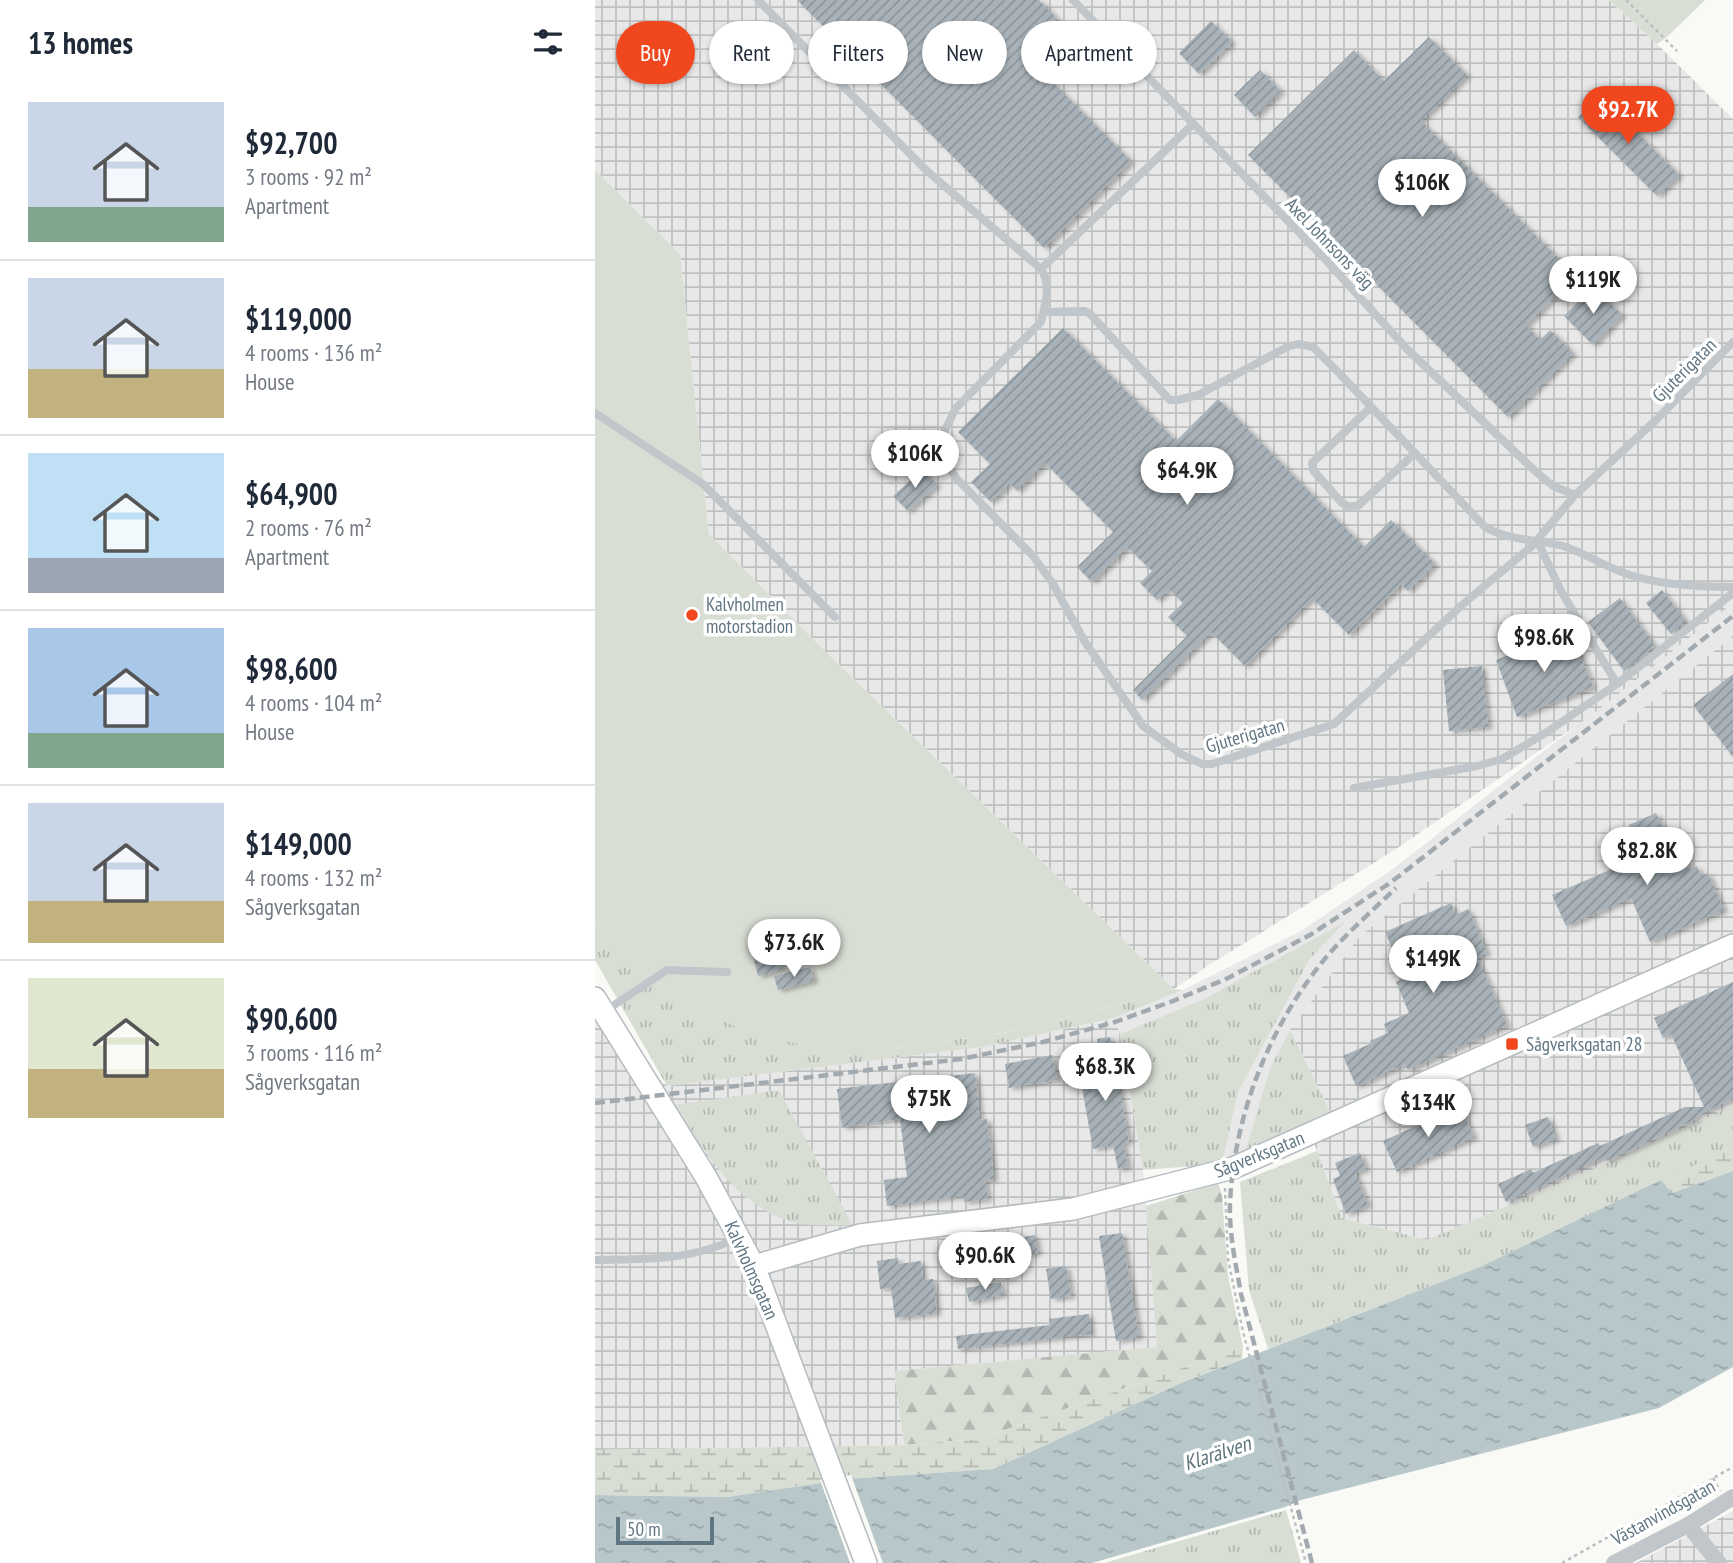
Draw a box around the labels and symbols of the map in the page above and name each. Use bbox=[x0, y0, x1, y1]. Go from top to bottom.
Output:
pin: $92.7K bbox=[1571, 86, 1685, 146]
pin: $106K bbox=[1373, 160, 1471, 219]
street label: Axel Johnsons väg bbox=[1280, 192, 1380, 294]
pin: $119K bbox=[1544, 256, 1642, 316]
street label: Gjuterigatan bbox=[1647, 333, 1721, 407]
pin: $106K bbox=[866, 430, 964, 490]
pin: $64.9K bbox=[1130, 448, 1244, 507]
place label: Kalvholmen motorstadion bbox=[706, 592, 793, 638]
marker: Kalvholmen motorstadion bbox=[684, 607, 700, 623]
pin: $98.6K bbox=[1487, 614, 1601, 674]
street label: Gjuterigatan bbox=[1203, 712, 1287, 758]
pin: $82.8K bbox=[1590, 828, 1704, 887]
pin: $73.6K bbox=[737, 920, 851, 979]
pin: $149K bbox=[1384, 936, 1482, 995]
place label: Sågverksgatan 28 bbox=[1526, 1032, 1642, 1056]
marker: Sågverksgatan 28 bbox=[1504, 1036, 1520, 1052]
pin: $68.3K bbox=[1048, 1044, 1162, 1103]
pin: $75K bbox=[888, 1076, 970, 1135]
pin: $134K bbox=[1379, 1080, 1477, 1139]
street label: Sågverksgatan bbox=[1210, 1125, 1308, 1183]
street label: Kalvholmsgatan bbox=[720, 1217, 784, 1323]
pin: $90.6K bbox=[928, 1232, 1042, 1292]
water label: Klarälven bbox=[1180, 1429, 1256, 1476]
street label: Västanvindsgatan bbox=[1606, 1474, 1719, 1551]
scale bar bbox=[616, 1514, 714, 1546]

